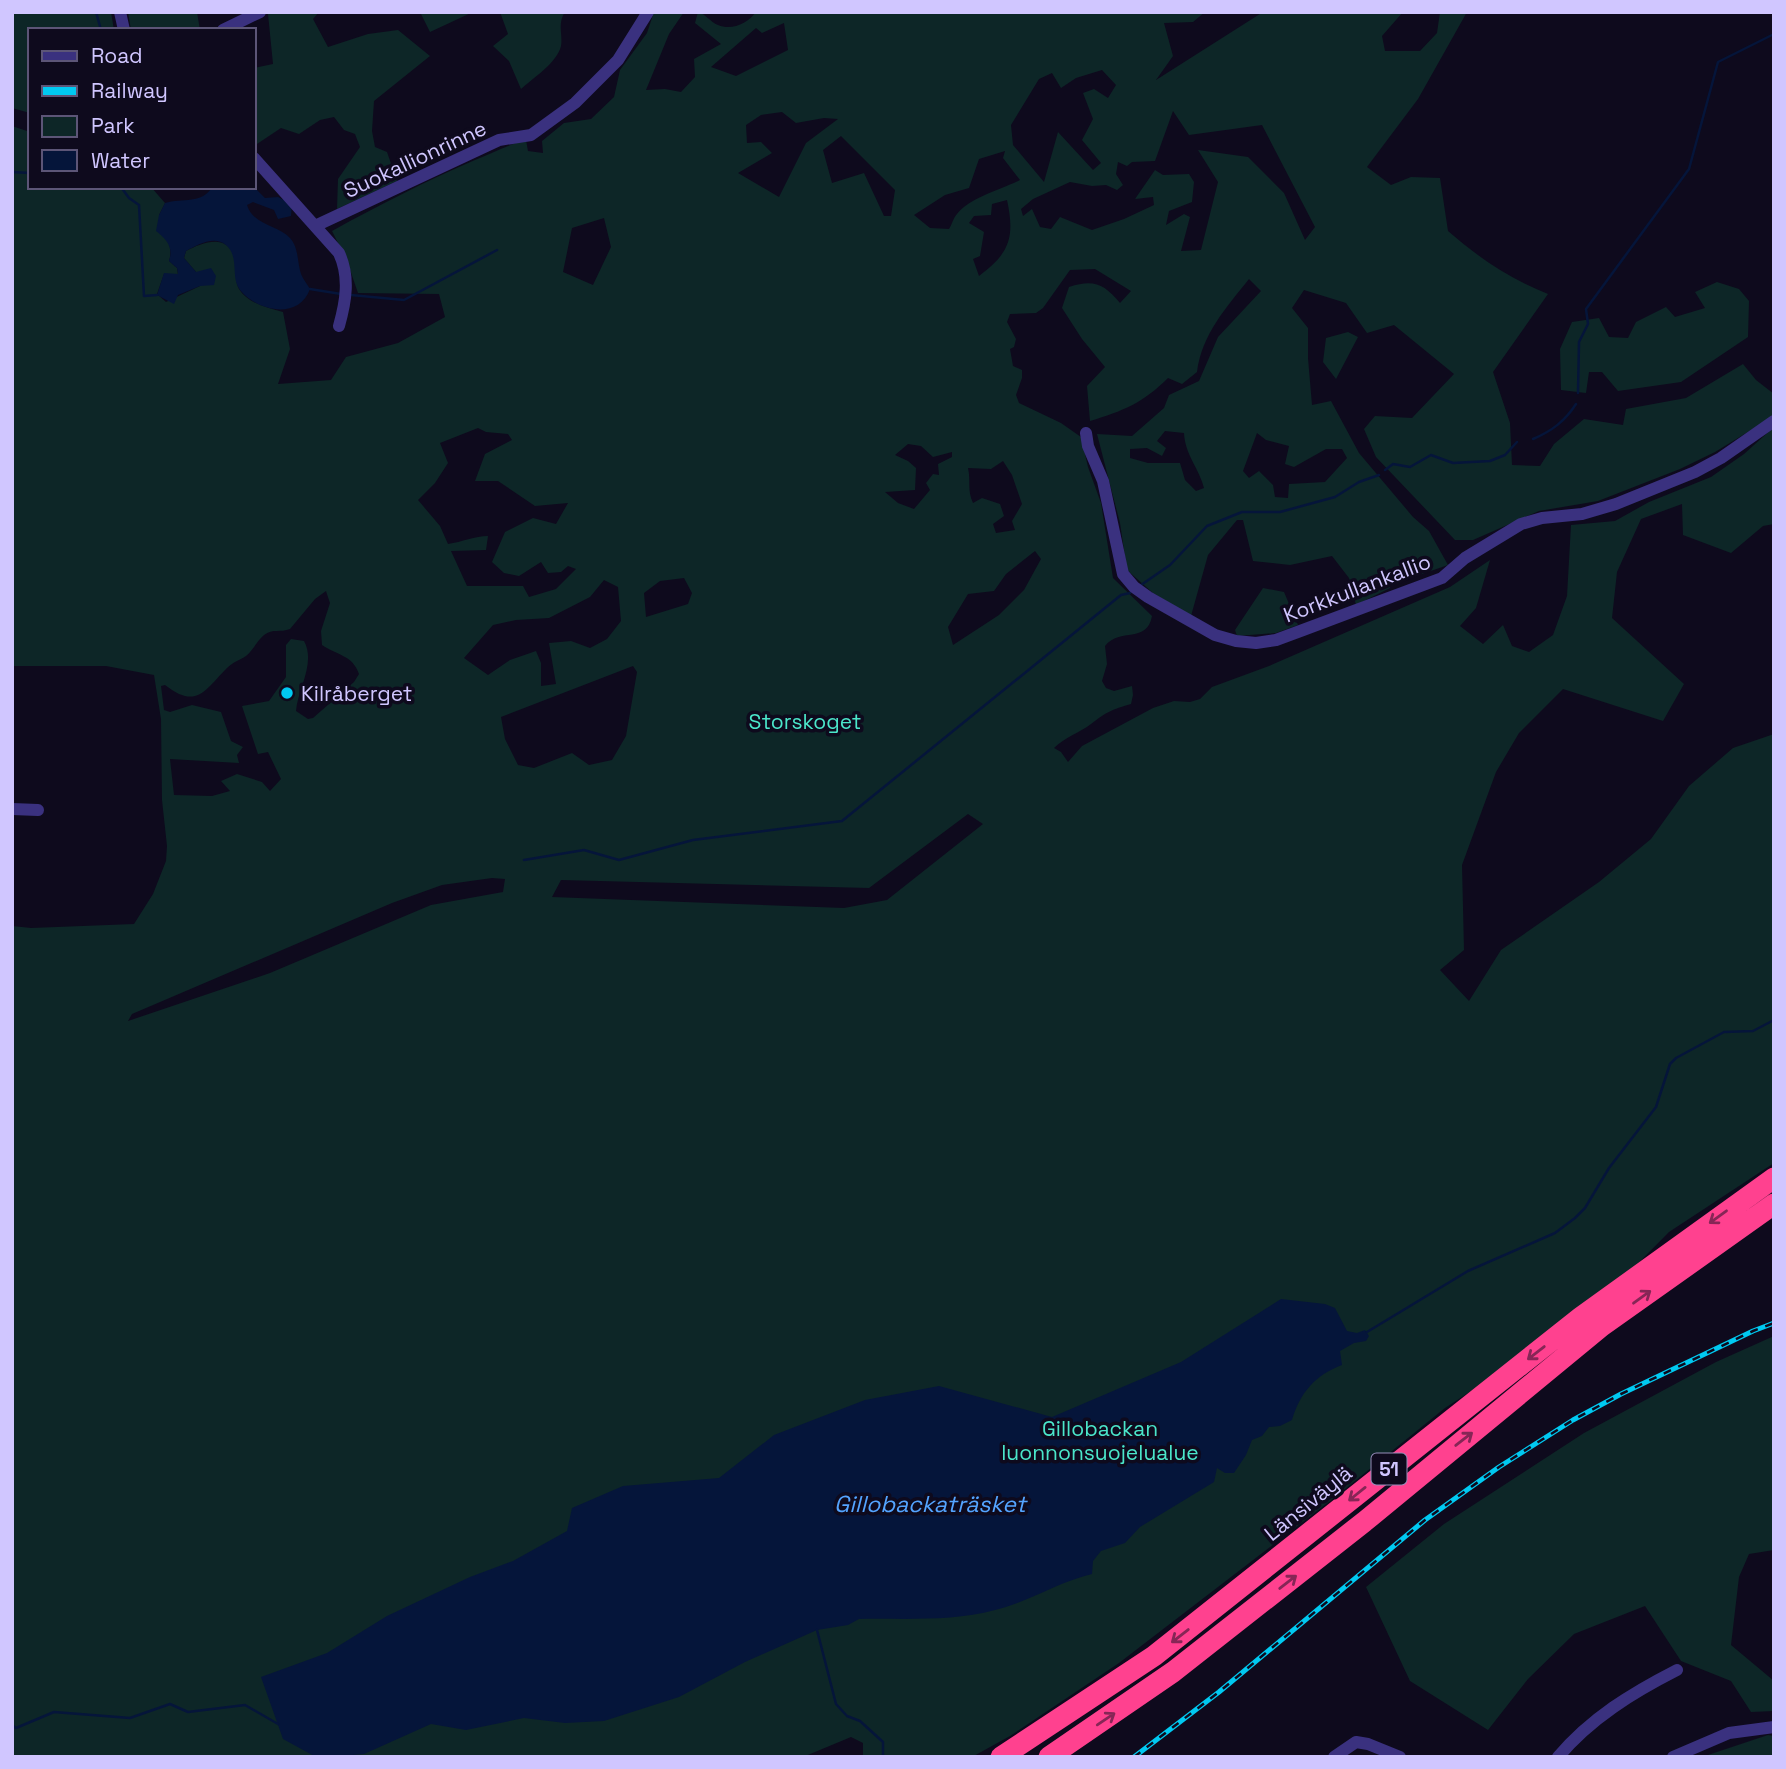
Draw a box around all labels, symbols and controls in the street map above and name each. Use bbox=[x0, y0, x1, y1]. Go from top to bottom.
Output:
legend bbox=[28, 28, 256, 189]
text: Road bbox=[91, 42, 143, 69]
text: Railway bbox=[91, 77, 168, 104]
text: Park bbox=[91, 112, 135, 139]
street label: Suokallionrinne bbox=[339, 114, 491, 204]
text: Water bbox=[91, 147, 150, 174]
street label: Korkkullankallio bbox=[1280, 548, 1434, 628]
place label: Kilråberget bbox=[301, 680, 412, 707]
marker: Kilråberget bbox=[279, 685, 295, 701]
park label: Storskoget bbox=[749, 708, 861, 735]
one-way arrow bbox=[1709, 1210, 1728, 1224]
one-way arrow bbox=[1632, 1290, 1651, 1304]
one-way arrow bbox=[1527, 1345, 1545, 1360]
park label: Gillobackan luonnonsuojelualue bbox=[1001, 1415, 1199, 1466]
one-way arrow bbox=[1455, 1432, 1473, 1447]
road number: 51 bbox=[1372, 1454, 1406, 1484]
street label: Länsiväylä bbox=[1259, 1459, 1357, 1547]
one-way arrow bbox=[1349, 1487, 1367, 1502]
water label: Gillobackaträsket bbox=[834, 1489, 1028, 1519]
one-way arrow bbox=[1278, 1575, 1296, 1590]
one-way arrow bbox=[1171, 1629, 1189, 1644]
one-way arrow bbox=[1096, 1712, 1115, 1726]

